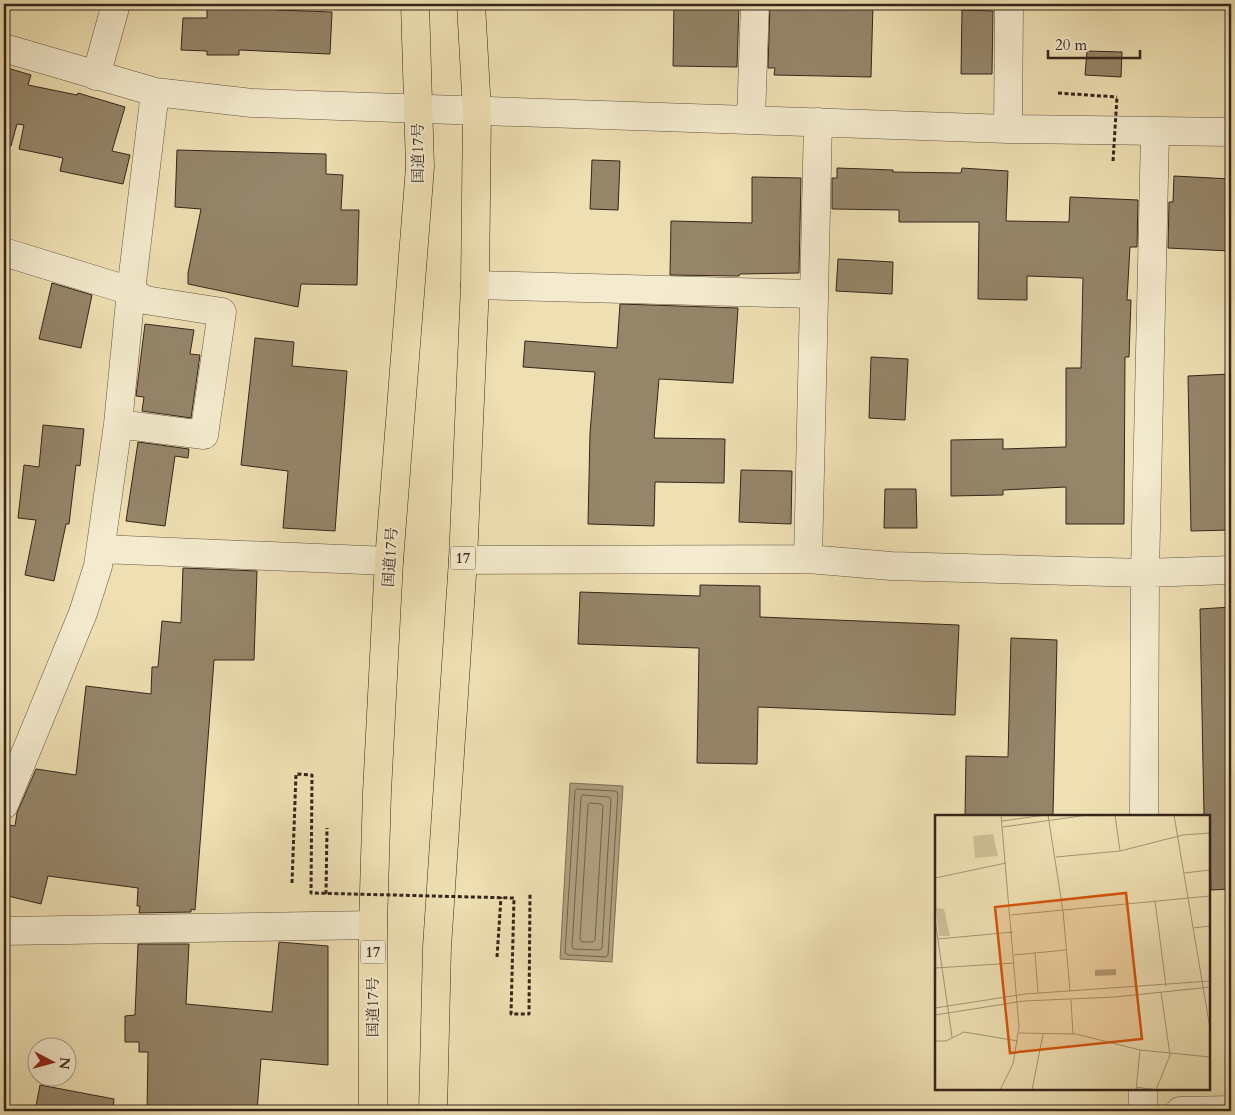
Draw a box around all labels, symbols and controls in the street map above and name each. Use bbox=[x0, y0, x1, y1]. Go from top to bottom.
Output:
scale bar bbox=[1048, 28, 1140, 60]
text: 20 m bbox=[1055, 35, 1087, 55]
street label: 国道17号 bbox=[408, 123, 428, 183]
street label: 国道17号 bbox=[378, 526, 402, 588]
road number: 17 bbox=[450, 546, 476, 570]
inset map bbox=[935, 815, 1210, 1090]
road number: 17 bbox=[360, 940, 386, 964]
street label: 国道17号 bbox=[363, 977, 383, 1037]
north arrow bbox=[28, 1038, 78, 1088]
text: N bbox=[54, 1056, 75, 1070]

